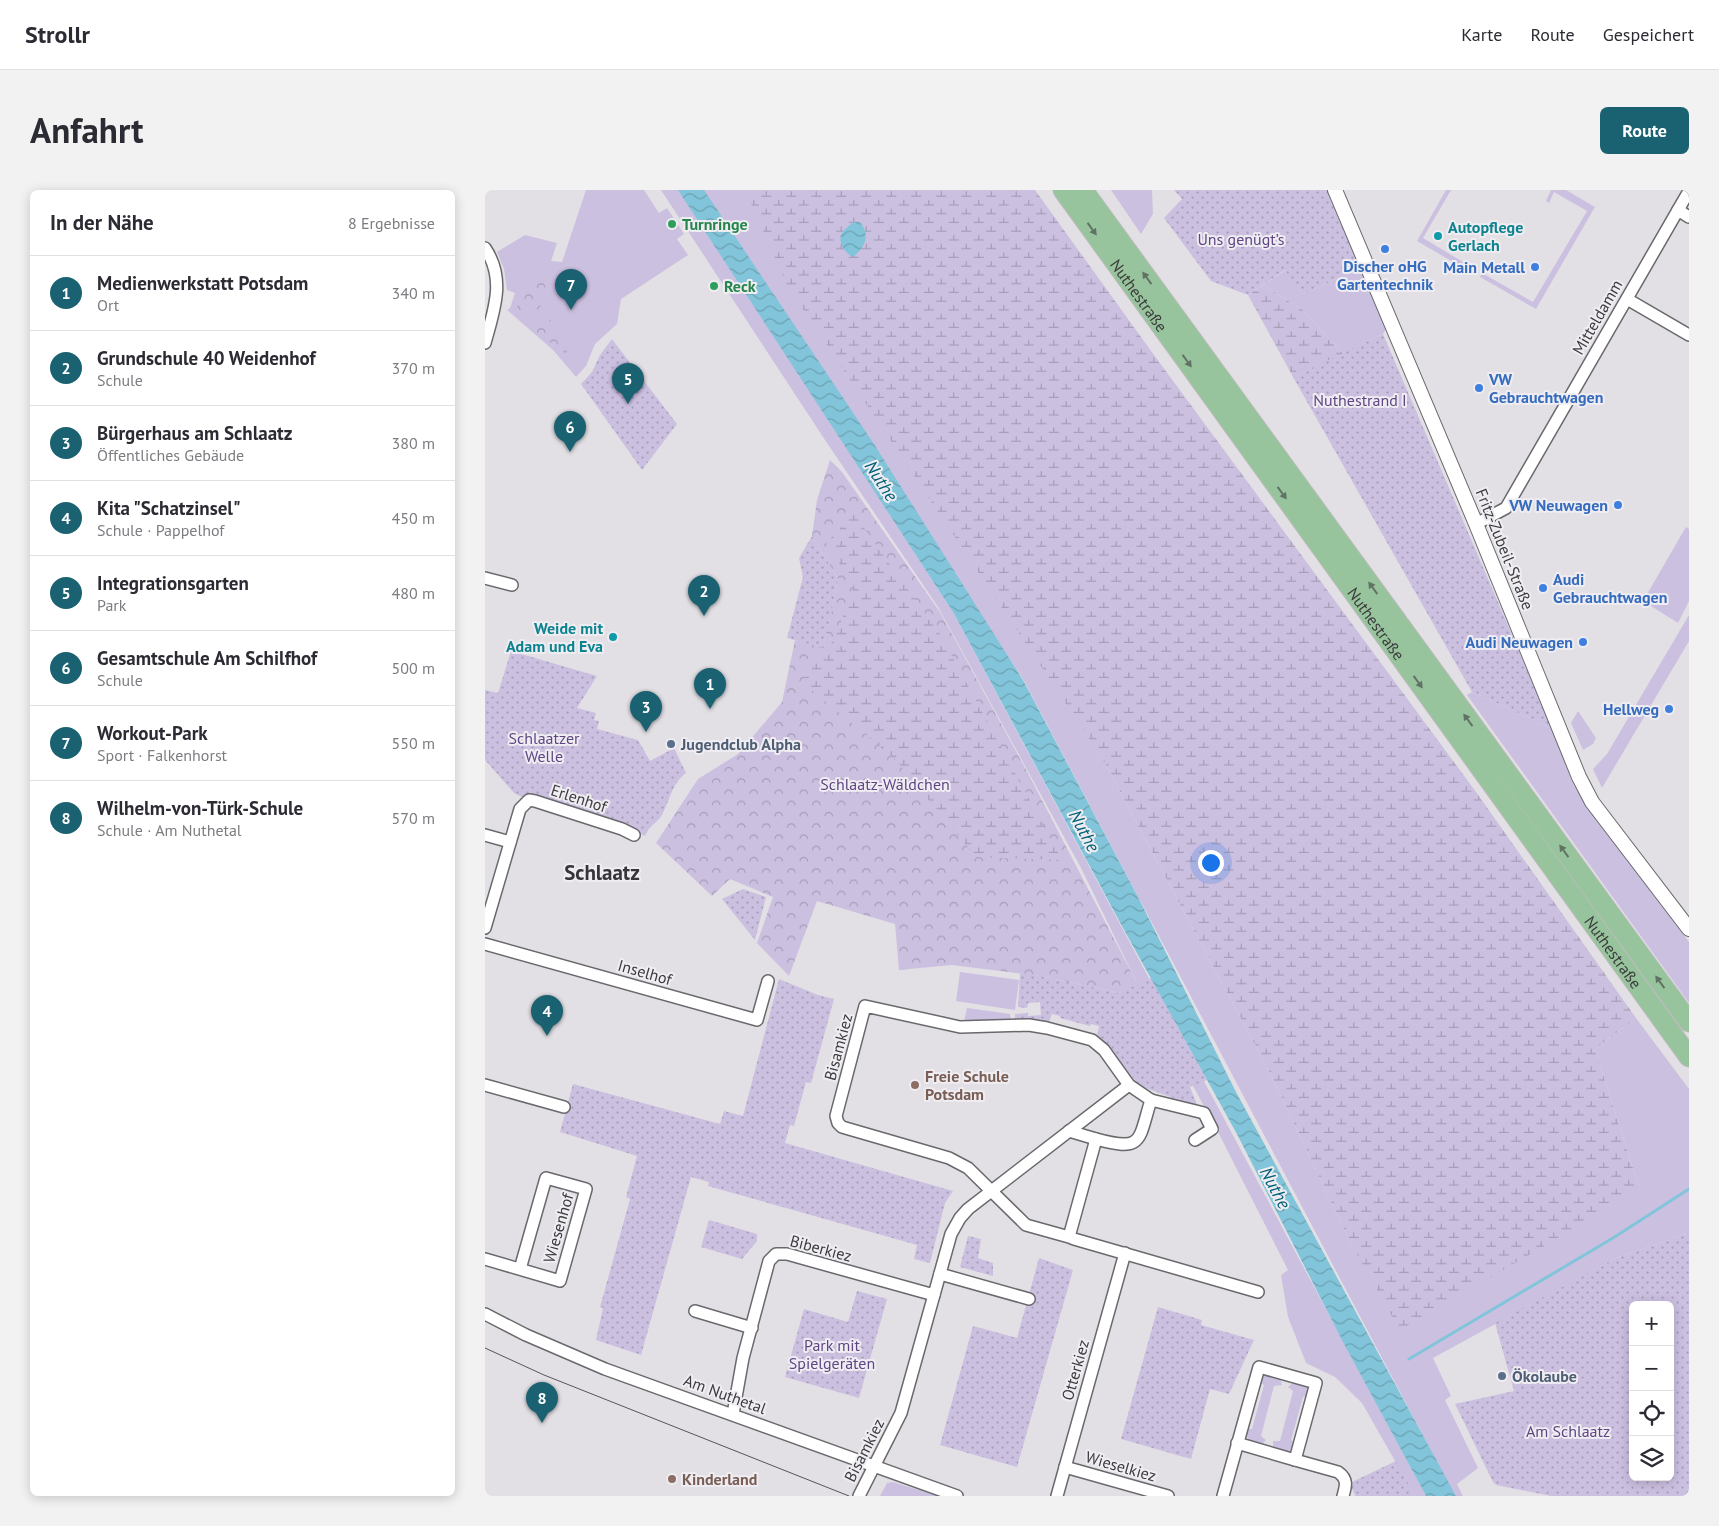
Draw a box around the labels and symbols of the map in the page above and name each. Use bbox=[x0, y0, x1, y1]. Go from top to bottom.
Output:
place label: Turnringe bbox=[682, 214, 748, 234]
place label: Autopflege Gerlach bbox=[1448, 217, 1523, 255]
marker: Turnringe bbox=[666, 218, 678, 230]
one-way arrow bbox=[1087, 222, 1097, 236]
park label: Uns genügt’s bbox=[1197, 229, 1285, 249]
marker: Autopflege Gerlach bbox=[1432, 230, 1444, 242]
marker: Discher oHG Gartentechnik bbox=[1379, 243, 1391, 255]
street label: Nuthestraße bbox=[1106, 255, 1172, 336]
place label: Discher oHG Gartentechnik bbox=[1337, 256, 1433, 294]
place label: Main Metall bbox=[1443, 257, 1525, 277]
marker: Main Metall bbox=[1529, 261, 1541, 273]
pin: 7 bbox=[555, 269, 587, 310]
one-way arrow bbox=[1142, 271, 1152, 285]
place label: Reck bbox=[724, 276, 756, 296]
street label: Mitteldamm bbox=[1568, 276, 1626, 358]
marker: Reck bbox=[708, 280, 720, 292]
one-way arrow bbox=[1182, 354, 1192, 368]
pin: 5 bbox=[612, 363, 644, 404]
place label: VW Gebrauchtwagen bbox=[1488, 369, 1603, 407]
marker: VW Gebrauchtwagen bbox=[1473, 382, 1485, 394]
park label: Nuthestrand I bbox=[1313, 390, 1407, 410]
pin: 6 bbox=[554, 411, 586, 452]
water label: Nuthe bbox=[860, 456, 903, 506]
street label: Fritz-Zubeil-Straße bbox=[1472, 485, 1538, 613]
one-way arrow bbox=[1277, 486, 1287, 500]
place label: VW Neuwagen bbox=[1508, 495, 1608, 515]
marker: VW Neuwagen bbox=[1612, 499, 1624, 511]
place label: Audi Gebrauchtwagen bbox=[1553, 569, 1667, 607]
pin: 2 bbox=[688, 575, 720, 616]
one-way arrow bbox=[1368, 582, 1378, 595]
marker: Audi Gebrauchtwagen bbox=[1537, 582, 1549, 594]
street label: Nuthestraße bbox=[1343, 583, 1409, 664]
place label: Weide mit Adam und Eva bbox=[506, 618, 603, 656]
marker: Weide mit Adam und Eva bbox=[607, 631, 619, 643]
place label: Audi Neuwagen bbox=[1466, 632, 1573, 652]
marker: Audi Neuwagen bbox=[1577, 636, 1589, 648]
pin: 1 bbox=[694, 668, 726, 709]
one-way arrow bbox=[1413, 675, 1423, 689]
pin: 3 bbox=[630, 691, 662, 732]
place label: Hellweg bbox=[1603, 699, 1659, 719]
marker: Hellweg bbox=[1663, 703, 1675, 715]
one-way arrow bbox=[1463, 713, 1473, 727]
park label: Schlaatzer Welle bbox=[509, 728, 580, 766]
place label: Jugendclub Alpha bbox=[680, 734, 801, 754]
marker: Jugendclub Alpha bbox=[665, 738, 677, 750]
park label: Schlaatz-Wäldchen bbox=[820, 774, 950, 794]
street label: Erlenhof bbox=[548, 780, 610, 817]
water label: Nuthe bbox=[1064, 806, 1105, 856]
one-way arrow bbox=[1559, 844, 1569, 858]
your location bbox=[1198, 850, 1224, 876]
district label: Schlaatz bbox=[564, 859, 640, 886]
street label: Nuthestraße bbox=[1580, 912, 1646, 992]
street label: Inselhof bbox=[616, 955, 675, 989]
one-way arrow bbox=[1655, 975, 1665, 989]
pin: 4 bbox=[531, 995, 563, 1036]
street label: Bisamkiez bbox=[819, 1011, 857, 1083]
place label: Freie Schule Potsdam bbox=[925, 1066, 1009, 1104]
marker: Freie Schule Potsdam bbox=[909, 1079, 921, 1091]
water label: Nuthe bbox=[1255, 1163, 1296, 1213]
street label: Wiesenhof bbox=[539, 1190, 578, 1265]
street label: Biberkiez bbox=[788, 1230, 854, 1266]
park label: Park mit Spielgeräten bbox=[789, 1335, 875, 1373]
street label: Otterkiez bbox=[1057, 1337, 1093, 1403]
place label: Ökolaube bbox=[1512, 1366, 1577, 1386]
street label: Am Nuthetal bbox=[681, 1370, 769, 1418]
marker: Ökolaube bbox=[1496, 1370, 1508, 1382]
pin: 8 bbox=[526, 1382, 558, 1423]
street label: Bisamkiez bbox=[840, 1415, 888, 1485]
park label: Am Schlaatz bbox=[1526, 1421, 1610, 1441]
street label: Wieselkiez bbox=[1084, 1446, 1158, 1486]
place label: Kinderland bbox=[682, 1469, 757, 1489]
marker: Kinderland bbox=[666, 1473, 678, 1485]

